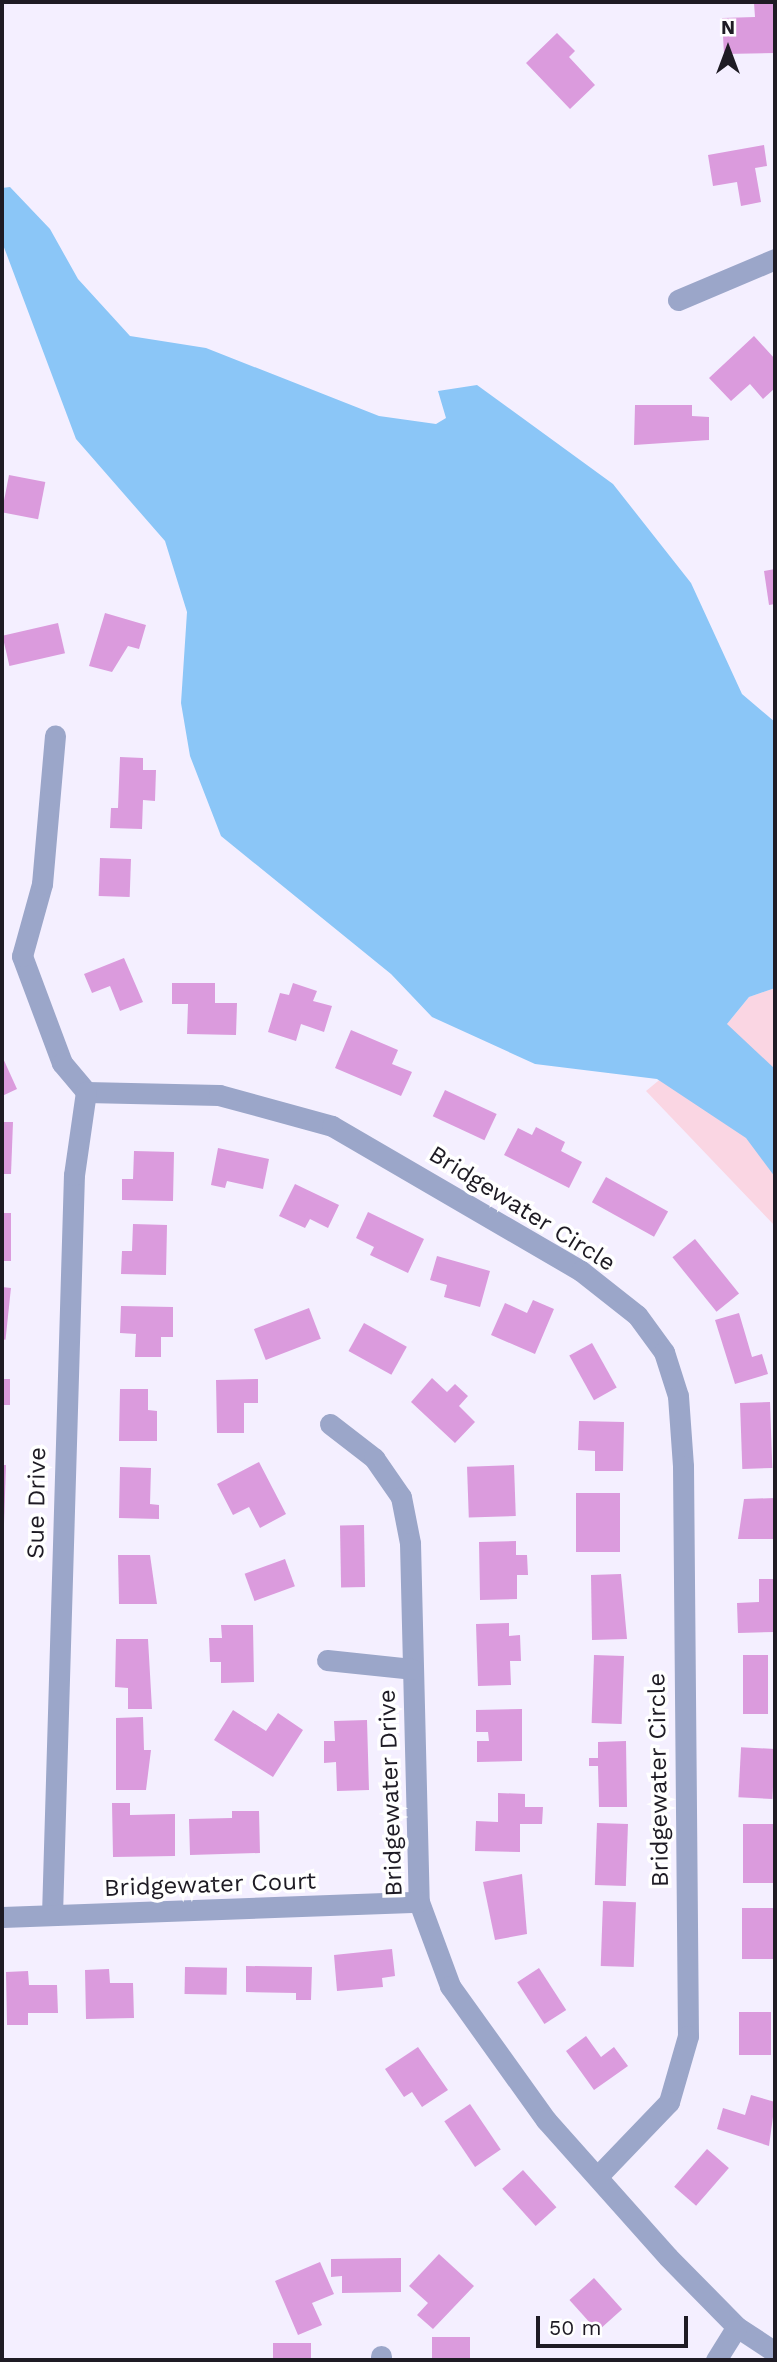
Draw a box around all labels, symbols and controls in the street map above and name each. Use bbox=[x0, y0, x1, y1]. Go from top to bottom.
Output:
north arrow bbox=[693, 14, 763, 84]
text: N bbox=[721, 16, 735, 39]
street label: Bridgewater Circle bbox=[423, 1140, 621, 1278]
street label: Sue Drive bbox=[22, 1447, 52, 1559]
street label: Bridgewater Circle bbox=[643, 1672, 675, 1888]
street label: Bridgewater Drive bbox=[373, 1689, 409, 1897]
street label: Bridgewater Court bbox=[103, 1867, 317, 1903]
scale bar bbox=[539, 2302, 691, 2346]
text: 50 m bbox=[549, 2315, 601, 2340]

